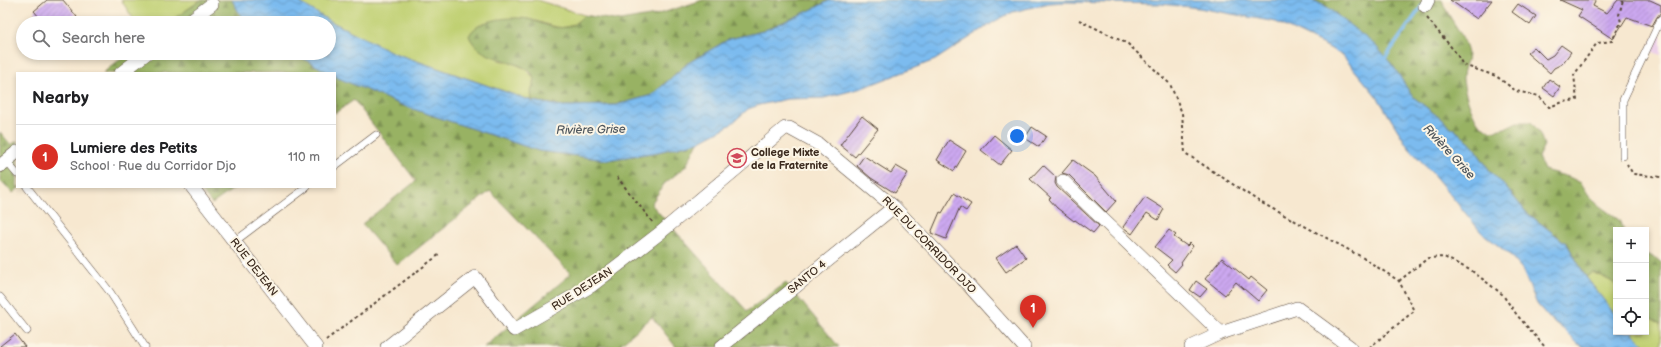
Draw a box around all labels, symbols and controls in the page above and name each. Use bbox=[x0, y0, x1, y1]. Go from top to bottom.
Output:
search box bbox=[16, 16, 336, 60]
icon: search bbox=[30, 27, 52, 49]
text: Search here bbox=[62, 29, 145, 48]
text: Nearby bbox=[32, 88, 89, 108]
water label: Rivière Grise bbox=[1420, 121, 1478, 183]
water label: Rivière Grise bbox=[556, 122, 626, 138]
your location bbox=[1007, 126, 1027, 146]
text: Lumiere des Petits bbox=[70, 139, 197, 158]
place label: College Mixte de la Fraternite bbox=[751, 146, 828, 172]
school or university icon: College Mixte de la Fraternite bbox=[726, 147, 748, 169]
text: 1 bbox=[42, 149, 48, 165]
text: 110 m bbox=[288, 149, 320, 165]
text: School · Rue du Corridor Djo bbox=[70, 158, 236, 174]
street label: RUE DU CORRIDOR DJO bbox=[879, 194, 979, 296]
map controls bbox=[1613, 227, 1649, 335]
button: + bbox=[1613, 227, 1649, 263]
street label: RUE DEJEAN bbox=[227, 236, 281, 298]
street label: SANTO 4 bbox=[785, 257, 829, 296]
button: − bbox=[1613, 263, 1649, 299]
street label: RUE DEJEAN bbox=[549, 265, 615, 313]
pin: 1 bbox=[1020, 295, 1046, 328]
button: locate bbox=[1613, 299, 1649, 335]

